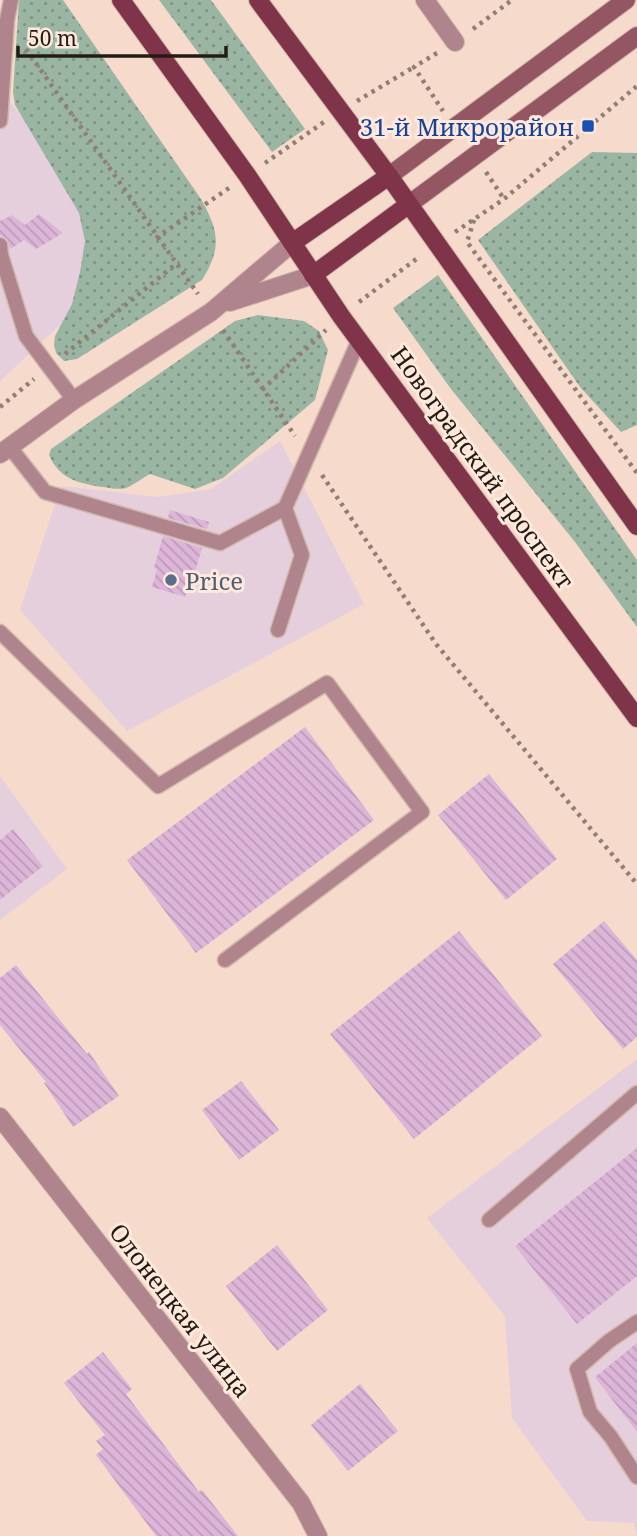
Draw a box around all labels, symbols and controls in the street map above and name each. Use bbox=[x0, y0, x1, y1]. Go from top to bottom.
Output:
scale bar bbox=[18, 14, 226, 58]
text: 50 m bbox=[28, 24, 77, 52]
place label: 31-й Микрорайон bbox=[360, 110, 574, 143]
marker: 31-й Микрорайон bbox=[580, 118, 596, 134]
street label: Новоградский проспект bbox=[384, 339, 582, 595]
place label: Price bbox=[185, 564, 243, 597]
marker: Price bbox=[163, 572, 179, 588]
street label: Олонецкая улица bbox=[102, 1216, 260, 1404]

